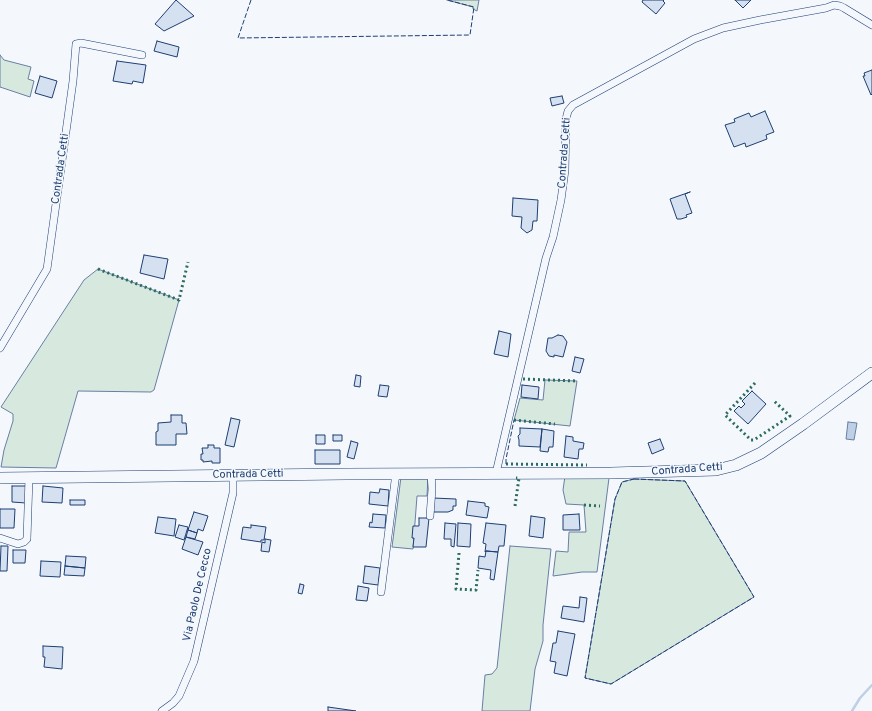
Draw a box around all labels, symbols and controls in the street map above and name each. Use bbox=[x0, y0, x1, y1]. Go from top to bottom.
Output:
street label: Contrada Cetti bbox=[556, 117, 574, 189]
street label: Contrada Cetti bbox=[50, 133, 72, 205]
street label: Contrada Cetti bbox=[651, 461, 723, 479]
street label: Contrada Cetti bbox=[212, 468, 284, 482]
street label: Via Paolo De Cecco bbox=[181, 547, 215, 643]

